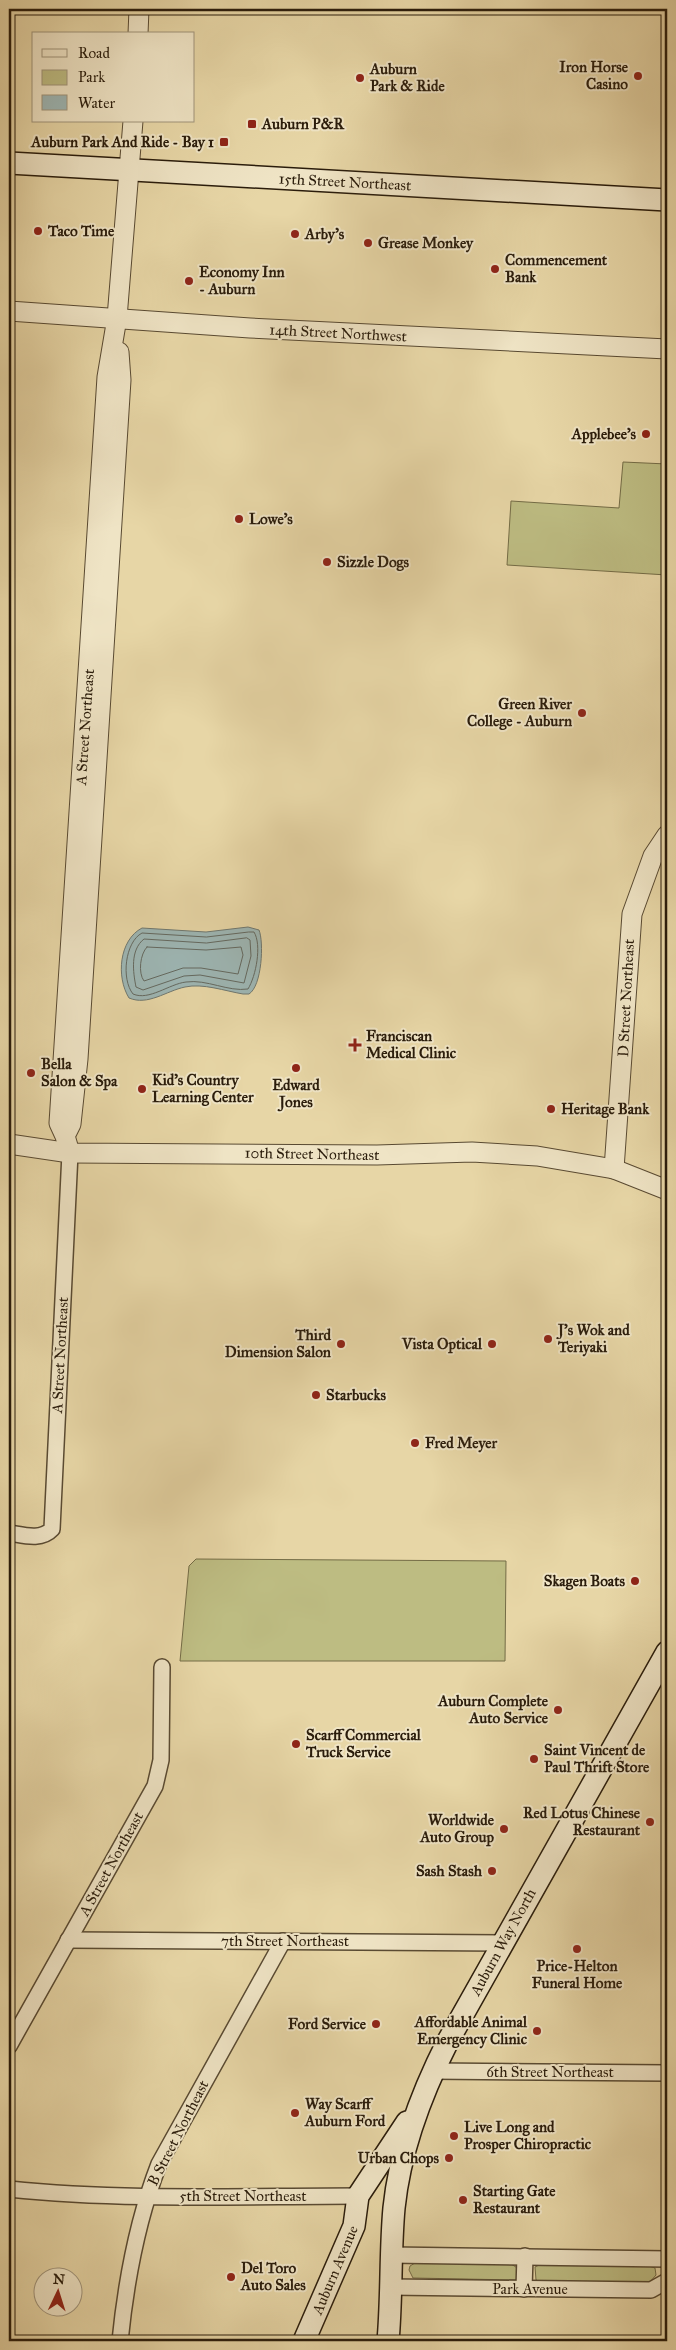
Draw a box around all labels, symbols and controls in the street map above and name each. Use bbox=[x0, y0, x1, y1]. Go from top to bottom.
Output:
legend bbox=[32, 32, 195, 122]
text: Road bbox=[78, 44, 110, 62]
place label: Iron Horse Casino bbox=[559, 58, 629, 93]
place label: Auburn Park & Ride bbox=[369, 60, 445, 95]
text: Park bbox=[78, 68, 105, 86]
marker: Iron Horse Casino bbox=[632, 70, 644, 82]
marker: Auburn Park & Ride bbox=[354, 72, 366, 84]
text: Water bbox=[78, 94, 115, 112]
place label: Auburn P&R bbox=[261, 115, 345, 133]
marker: Auburn P&R bbox=[246, 118, 258, 130]
place label: Auburn Park And Ride - Bay 1 bbox=[30, 133, 214, 152]
marker: Auburn Park And Ride - Bay 1 bbox=[218, 136, 230, 148]
street label: 15th Street Northeast bbox=[278, 170, 412, 194]
place label: Taco Time bbox=[47, 222, 115, 240]
marker: Taco Time bbox=[32, 225, 44, 237]
place label: Arby's bbox=[304, 225, 345, 244]
marker: Arby's bbox=[289, 228, 301, 240]
place label: Grease Monkey bbox=[378, 234, 474, 253]
marker: Grease Monkey bbox=[362, 237, 374, 249]
place label: Commencement Bank bbox=[505, 251, 608, 286]
place label: Economy Inn - Auburn bbox=[199, 263, 286, 298]
marker: Commencement Bank bbox=[489, 263, 501, 275]
marker: Economy Inn - Auburn bbox=[183, 275, 195, 287]
street label: 14th Street Northwest bbox=[269, 320, 408, 346]
place label: Applebee's bbox=[571, 425, 637, 444]
marker: Applebee's bbox=[640, 428, 652, 440]
place label: Lowe's bbox=[249, 510, 293, 528]
marker: Lowe's bbox=[233, 513, 245, 525]
place label: Sizzle Dogs bbox=[337, 553, 410, 572]
marker: Sizzle Dogs bbox=[321, 556, 333, 568]
street label: A Street Northeast bbox=[72, 668, 98, 787]
place label: Green River College - Auburn bbox=[467, 695, 573, 731]
marker: Green River College - Auburn bbox=[576, 707, 588, 719]
street label: D Street Northeast bbox=[614, 938, 638, 1058]
place label: Franciscan Medical Clinic bbox=[366, 1027, 457, 1062]
marker: Franciscan Medical Clinic bbox=[348, 1038, 362, 1052]
place label: Bella Salon & Spa bbox=[41, 1055, 118, 1091]
marker: Edward Jones bbox=[290, 1062, 302, 1074]
marker: Bella Salon & Spa bbox=[25, 1067, 37, 1079]
place label: Kid's Country Learning Center bbox=[152, 1071, 254, 1107]
place label: Edward Jones bbox=[272, 1076, 320, 1112]
marker: Kid's Country Learning Center bbox=[136, 1083, 148, 1095]
place label: Heritage Bank bbox=[561, 1100, 650, 1119]
marker: Heritage Bank bbox=[545, 1103, 557, 1115]
street label: 10th Street Northeast bbox=[245, 1144, 380, 1164]
street label: A Street Northeast bbox=[48, 1296, 72, 1415]
place label: J's Wok and Teriyaki bbox=[556, 1321, 630, 1357]
place label: Third Dimension Salon bbox=[225, 1326, 332, 1361]
marker: J's Wok and Teriyaki bbox=[542, 1333, 554, 1345]
place label: Vista Optical bbox=[401, 1335, 483, 1354]
marker: Third Dimension Salon bbox=[335, 1338, 347, 1350]
marker: Vista Optical bbox=[486, 1338, 498, 1350]
place label: Starbucks bbox=[326, 1386, 386, 1404]
marker: Starbucks bbox=[310, 1389, 322, 1401]
place label: Fred Meyer bbox=[425, 1434, 498, 1453]
marker: Fred Meyer bbox=[409, 1437, 421, 1449]
place label: Skagen Boats bbox=[544, 1572, 626, 1591]
marker: Skagen Boats bbox=[629, 1575, 641, 1587]
place label: Auburn Complete Auto Service bbox=[437, 1692, 549, 1727]
marker: Auburn Complete Auto Service bbox=[552, 1704, 564, 1716]
place label: Scarff Commercial Truck Service bbox=[305, 1726, 422, 1761]
marker: Scarff Commercial Truck Service bbox=[290, 1738, 302, 1750]
place label: Saint Vincent de Paul Thrift Store bbox=[544, 1741, 650, 1776]
marker: Saint Vincent de Paul Thrift Store bbox=[528, 1753, 540, 1765]
place label: Red Lotus Chinese Restaurant bbox=[523, 1804, 641, 1839]
street label: A Street Northeast bbox=[74, 1808, 147, 1920]
place label: Worldwide Auto Group bbox=[419, 1811, 495, 1847]
marker: Red Lotus Chinese Restaurant bbox=[644, 1816, 656, 1828]
marker: Worldwide Auto Group bbox=[498, 1823, 510, 1835]
place label: Sash Stash bbox=[416, 1862, 483, 1880]
marker: Sash Stash bbox=[486, 1865, 498, 1877]
street label: Auburn Way North bbox=[466, 1885, 540, 1999]
street label: 7th Street Northeast bbox=[221, 1932, 350, 1950]
marker: Price-Helton Funeral Home bbox=[571, 1943, 583, 1955]
place label: Price-Helton Funeral Home bbox=[532, 1957, 623, 1992]
place label: Affordable Animal Emergency Clinic bbox=[414, 2013, 528, 2049]
place label: Ford Service bbox=[288, 2015, 367, 2033]
marker: Ford Service bbox=[370, 2018, 382, 2030]
marker: Affordable Animal Emergency Clinic bbox=[531, 2025, 543, 2037]
street label: 6th Street Northeast bbox=[486, 2063, 615, 2081]
street label: B Street Northeast bbox=[144, 2076, 213, 2189]
place label: Way Scarff Auburn Ford bbox=[304, 2095, 386, 2130]
marker: Way Scarff Auburn Ford bbox=[289, 2107, 301, 2119]
place label: Live Long and Prosper Chiropractic bbox=[464, 2118, 592, 2154]
marker: Live Long and Prosper Chiropractic bbox=[448, 2130, 460, 2142]
place label: Urban Chops bbox=[358, 2149, 440, 2168]
marker: Urban Chops bbox=[443, 2152, 455, 2164]
place label: Starting Gate Restaurant bbox=[473, 2182, 556, 2217]
street label: 5th Street Northeast bbox=[179, 2187, 307, 2205]
marker: Starting Gate Restaurant bbox=[457, 2194, 469, 2206]
street label: Auburn Avenue bbox=[308, 2223, 362, 2318]
place label: Del Toro Auto Sales bbox=[240, 2259, 306, 2294]
north arrow bbox=[32, 2268, 82, 2318]
text: N bbox=[52, 2271, 66, 2288]
marker: Del Toro Auto Sales bbox=[225, 2271, 237, 2283]
street label: Park Avenue bbox=[492, 2280, 568, 2298]

